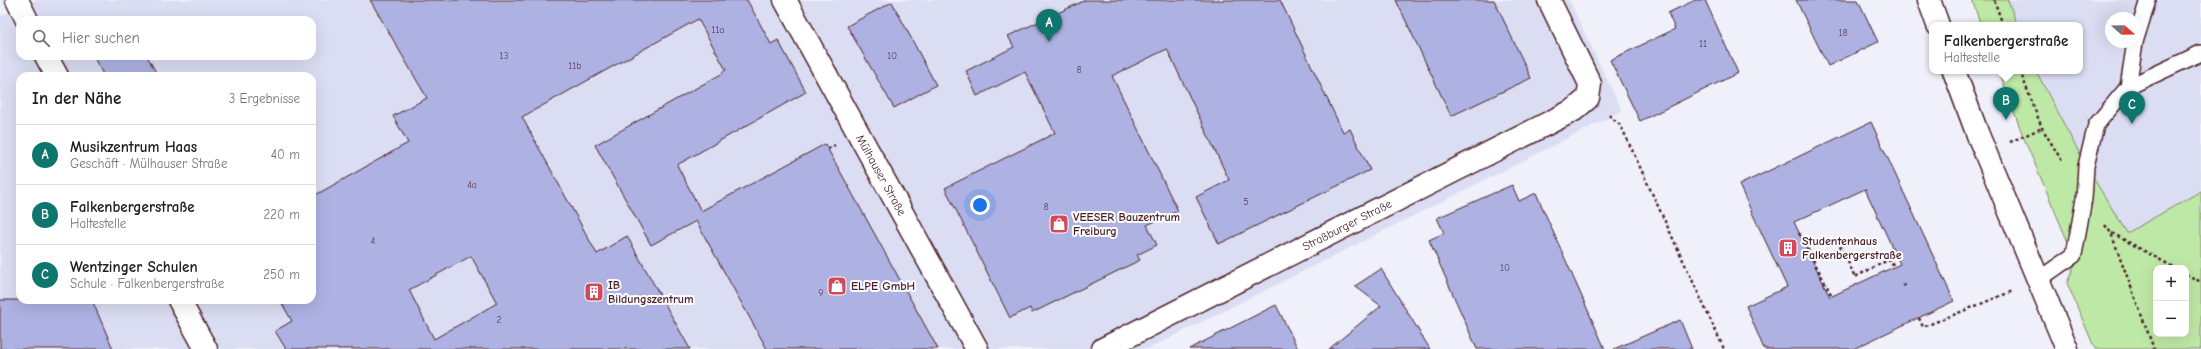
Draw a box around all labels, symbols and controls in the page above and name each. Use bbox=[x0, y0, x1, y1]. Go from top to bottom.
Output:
pin: A bbox=[1036, 9, 1062, 42]
north arrow bbox=[2105, 12, 2141, 48]
search box bbox=[16, 16, 316, 60]
popup bbox=[1929, 22, 2083, 74]
house number: 11a bbox=[711, 24, 725, 36]
icon: search bbox=[30, 27, 52, 49]
house number: 18 bbox=[1838, 27, 1848, 39]
text: Hier suchen bbox=[62, 29, 140, 47]
text: Falkenbergerstraße bbox=[1944, 32, 2068, 50]
house number: 11 bbox=[1699, 38, 1707, 50]
house number: 13 bbox=[499, 50, 509, 62]
house number: 10 bbox=[887, 50, 897, 62]
text: Haltestelle bbox=[1944, 50, 2000, 65]
house number: 11b bbox=[568, 60, 582, 72]
house number: 8 bbox=[1076, 64, 1082, 76]
pin: B bbox=[1993, 87, 2019, 120]
text: In der Nähe bbox=[32, 89, 121, 108]
text: 3 Ergebnisse bbox=[229, 91, 300, 106]
pin: C bbox=[2119, 91, 2145, 124]
street label: Mülhauser Straße bbox=[853, 132, 909, 218]
text: Musikzentrum Haas bbox=[70, 138, 197, 156]
text: A bbox=[41, 147, 49, 162]
text: 40 m bbox=[271, 147, 300, 162]
text: Geschäft · Mülhauser Straße bbox=[70, 156, 227, 171]
house number: 4a bbox=[467, 179, 477, 191]
your location bbox=[970, 195, 990, 215]
house number: 5 bbox=[1243, 196, 1249, 208]
street label: Straßburger Straße bbox=[1300, 196, 1394, 254]
text: Falkenbergerstraße bbox=[70, 198, 195, 216]
house number: 8 bbox=[1043, 201, 1049, 213]
text: B bbox=[41, 207, 49, 222]
text: 220 m bbox=[263, 207, 300, 222]
place label: VEESER Bauzentrum Freiburg bbox=[1073, 210, 1180, 238]
shop icon: VEESER Bauzentrum Freiburg bbox=[1048, 213, 1070, 235]
text: Haltestelle bbox=[70, 216, 126, 231]
place label: Studentenhaus Falkenbergerstraße bbox=[1802, 234, 1902, 262]
house number: 4 bbox=[371, 235, 376, 247]
building icon: Studentenhaus Falkenbergerstraße bbox=[1777, 237, 1799, 259]
text: Wentzinger Schulen bbox=[70, 258, 198, 276]
house number: 10 bbox=[1500, 262, 1510, 274]
map controls bbox=[2153, 265, 2189, 337]
button: + bbox=[2153, 265, 2189, 301]
text: C bbox=[41, 267, 49, 282]
text: 250 m bbox=[263, 267, 300, 282]
shop icon: ELPE GmbH bbox=[826, 275, 848, 297]
text: Schule · Falkenbergerstraße bbox=[70, 276, 224, 291]
place label: IB Bildungszentrum bbox=[608, 278, 694, 306]
place label: ELPE GmbH bbox=[851, 279, 915, 293]
building icon: IB Bildungszentrum bbox=[583, 281, 605, 303]
house number: 9 bbox=[818, 287, 824, 299]
button: − bbox=[2153, 301, 2189, 337]
house number: 2 bbox=[496, 314, 502, 326]

